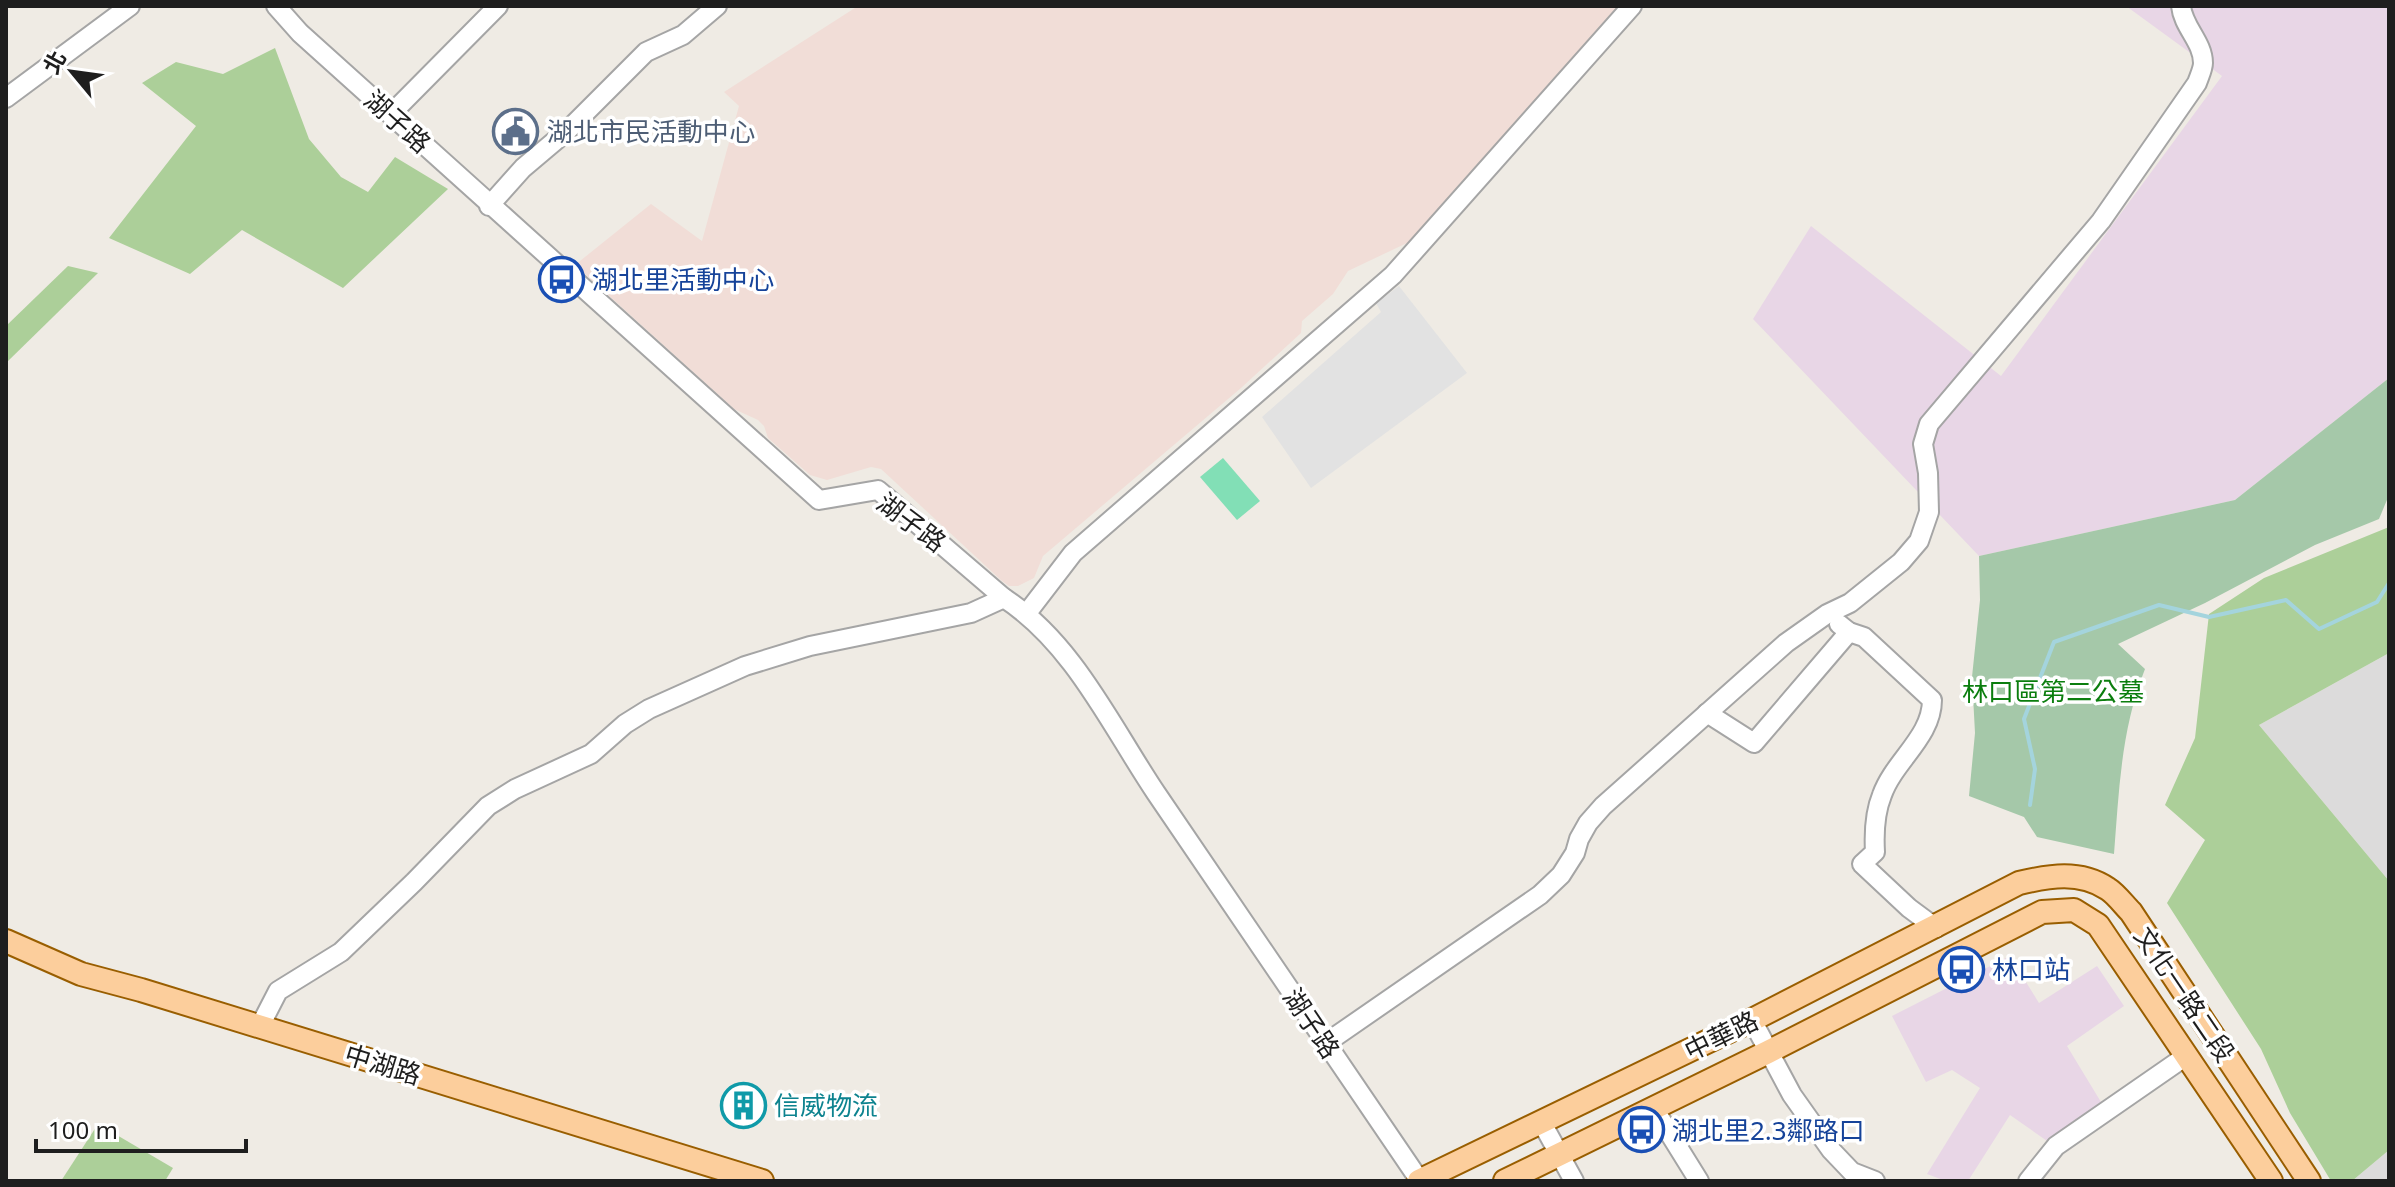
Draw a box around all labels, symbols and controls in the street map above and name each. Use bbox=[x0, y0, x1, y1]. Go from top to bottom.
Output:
north arrow bbox=[32, 32, 112, 112]
text: 北 bbox=[35, 45, 72, 79]
street label: 湖子路 bbox=[357, 82, 439, 160]
public building icon: 湖北市民活動中心 bbox=[492, 107, 540, 155]
place label: 湖北市民活動中心 bbox=[547, 113, 755, 149]
bus stop icon: 湖北里活動中心 bbox=[537, 255, 585, 303]
place label: 湖北里活動中心 bbox=[592, 261, 774, 297]
street label: 湖子路 bbox=[870, 484, 954, 560]
park label: 林口區第二公墓 bbox=[1962, 673, 2144, 709]
street label: 文化一路二段 bbox=[2126, 919, 2244, 1069]
bus stop icon: 林口站 bbox=[1937, 945, 1985, 993]
place label: 林口站 bbox=[1992, 951, 2070, 987]
street label: 湖子路 bbox=[1275, 981, 1349, 1065]
street label: 中華路 bbox=[1678, 1002, 1764, 1068]
street label: 中湖路 bbox=[340, 1035, 426, 1093]
building icon: 信威物流 bbox=[719, 1081, 767, 1129]
place label: 信威物流 bbox=[774, 1087, 878, 1123]
scale bar bbox=[36, 1103, 246, 1153]
bus stop icon: 湖北里2.3鄰路口 bbox=[1617, 1106, 1665, 1154]
place label: 湖北里2.3鄰路口 bbox=[1672, 1112, 1865, 1148]
text: 100 m bbox=[48, 1113, 118, 1146]

